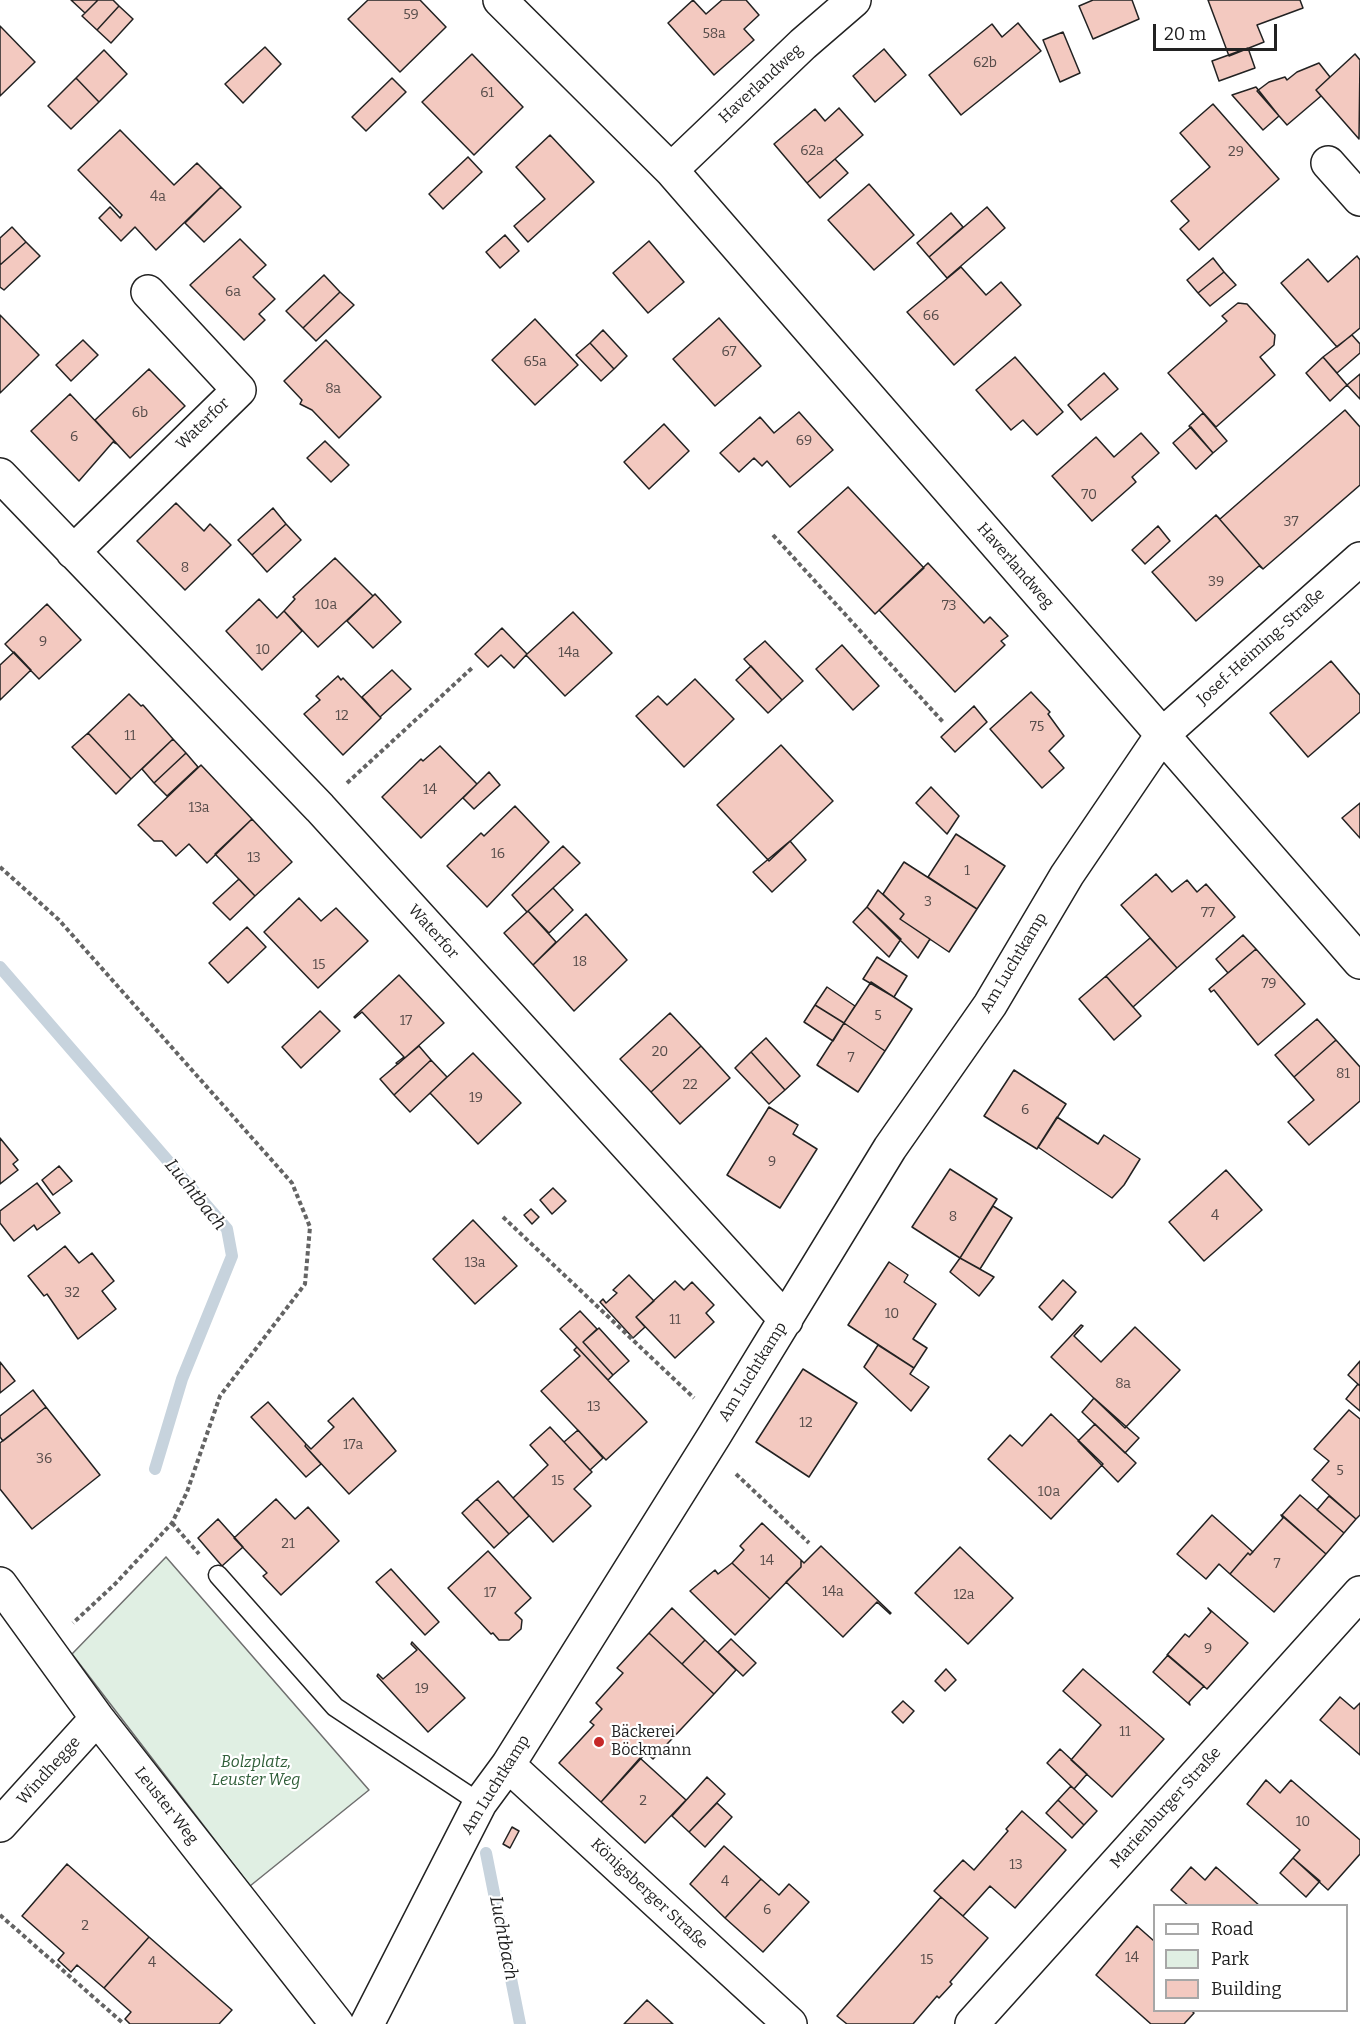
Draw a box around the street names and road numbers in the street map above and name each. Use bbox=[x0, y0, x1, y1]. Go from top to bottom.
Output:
street label: Haverlandweg bbox=[715, 40, 807, 128]
street label: Waterfor bbox=[172, 394, 234, 454]
street label: Haverlandweg bbox=[973, 519, 1057, 613]
street label: Josef-Heiming-Straße bbox=[1193, 585, 1329, 709]
street label: Waterfor bbox=[404, 901, 462, 963]
street label: Am Luchtkamp bbox=[977, 909, 1051, 1017]
street label: Am Luchtkamp bbox=[715, 1319, 791, 1425]
street label: Am Luchtkamp bbox=[458, 1732, 534, 1838]
street label: Windhegge bbox=[13, 1733, 85, 1809]
street label: Marienburger Straße bbox=[1107, 1743, 1225, 1873]
street label: Leuster Weg bbox=[130, 1764, 202, 1848]
street label: Königsberger Straße bbox=[586, 1835, 712, 1953]

